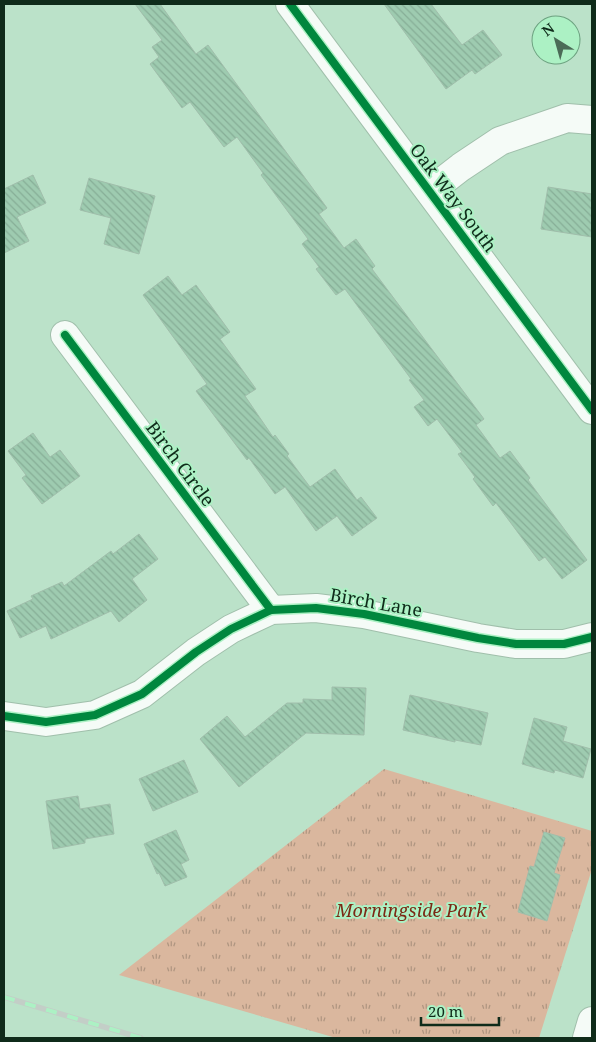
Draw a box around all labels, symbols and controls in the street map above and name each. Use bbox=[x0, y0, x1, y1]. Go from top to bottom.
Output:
north arrow bbox=[531, 15, 581, 65]
text: N bbox=[538, 18, 558, 40]
street label: Oak Way South bbox=[405, 138, 503, 257]
street label: Birch Circle bbox=[141, 416, 221, 511]
street label: Birch Lane bbox=[328, 582, 424, 622]
park label: Morningside Park bbox=[335, 898, 487, 922]
scale bar bbox=[421, 994, 498, 1026]
text: 20 m bbox=[428, 1001, 463, 1021]

